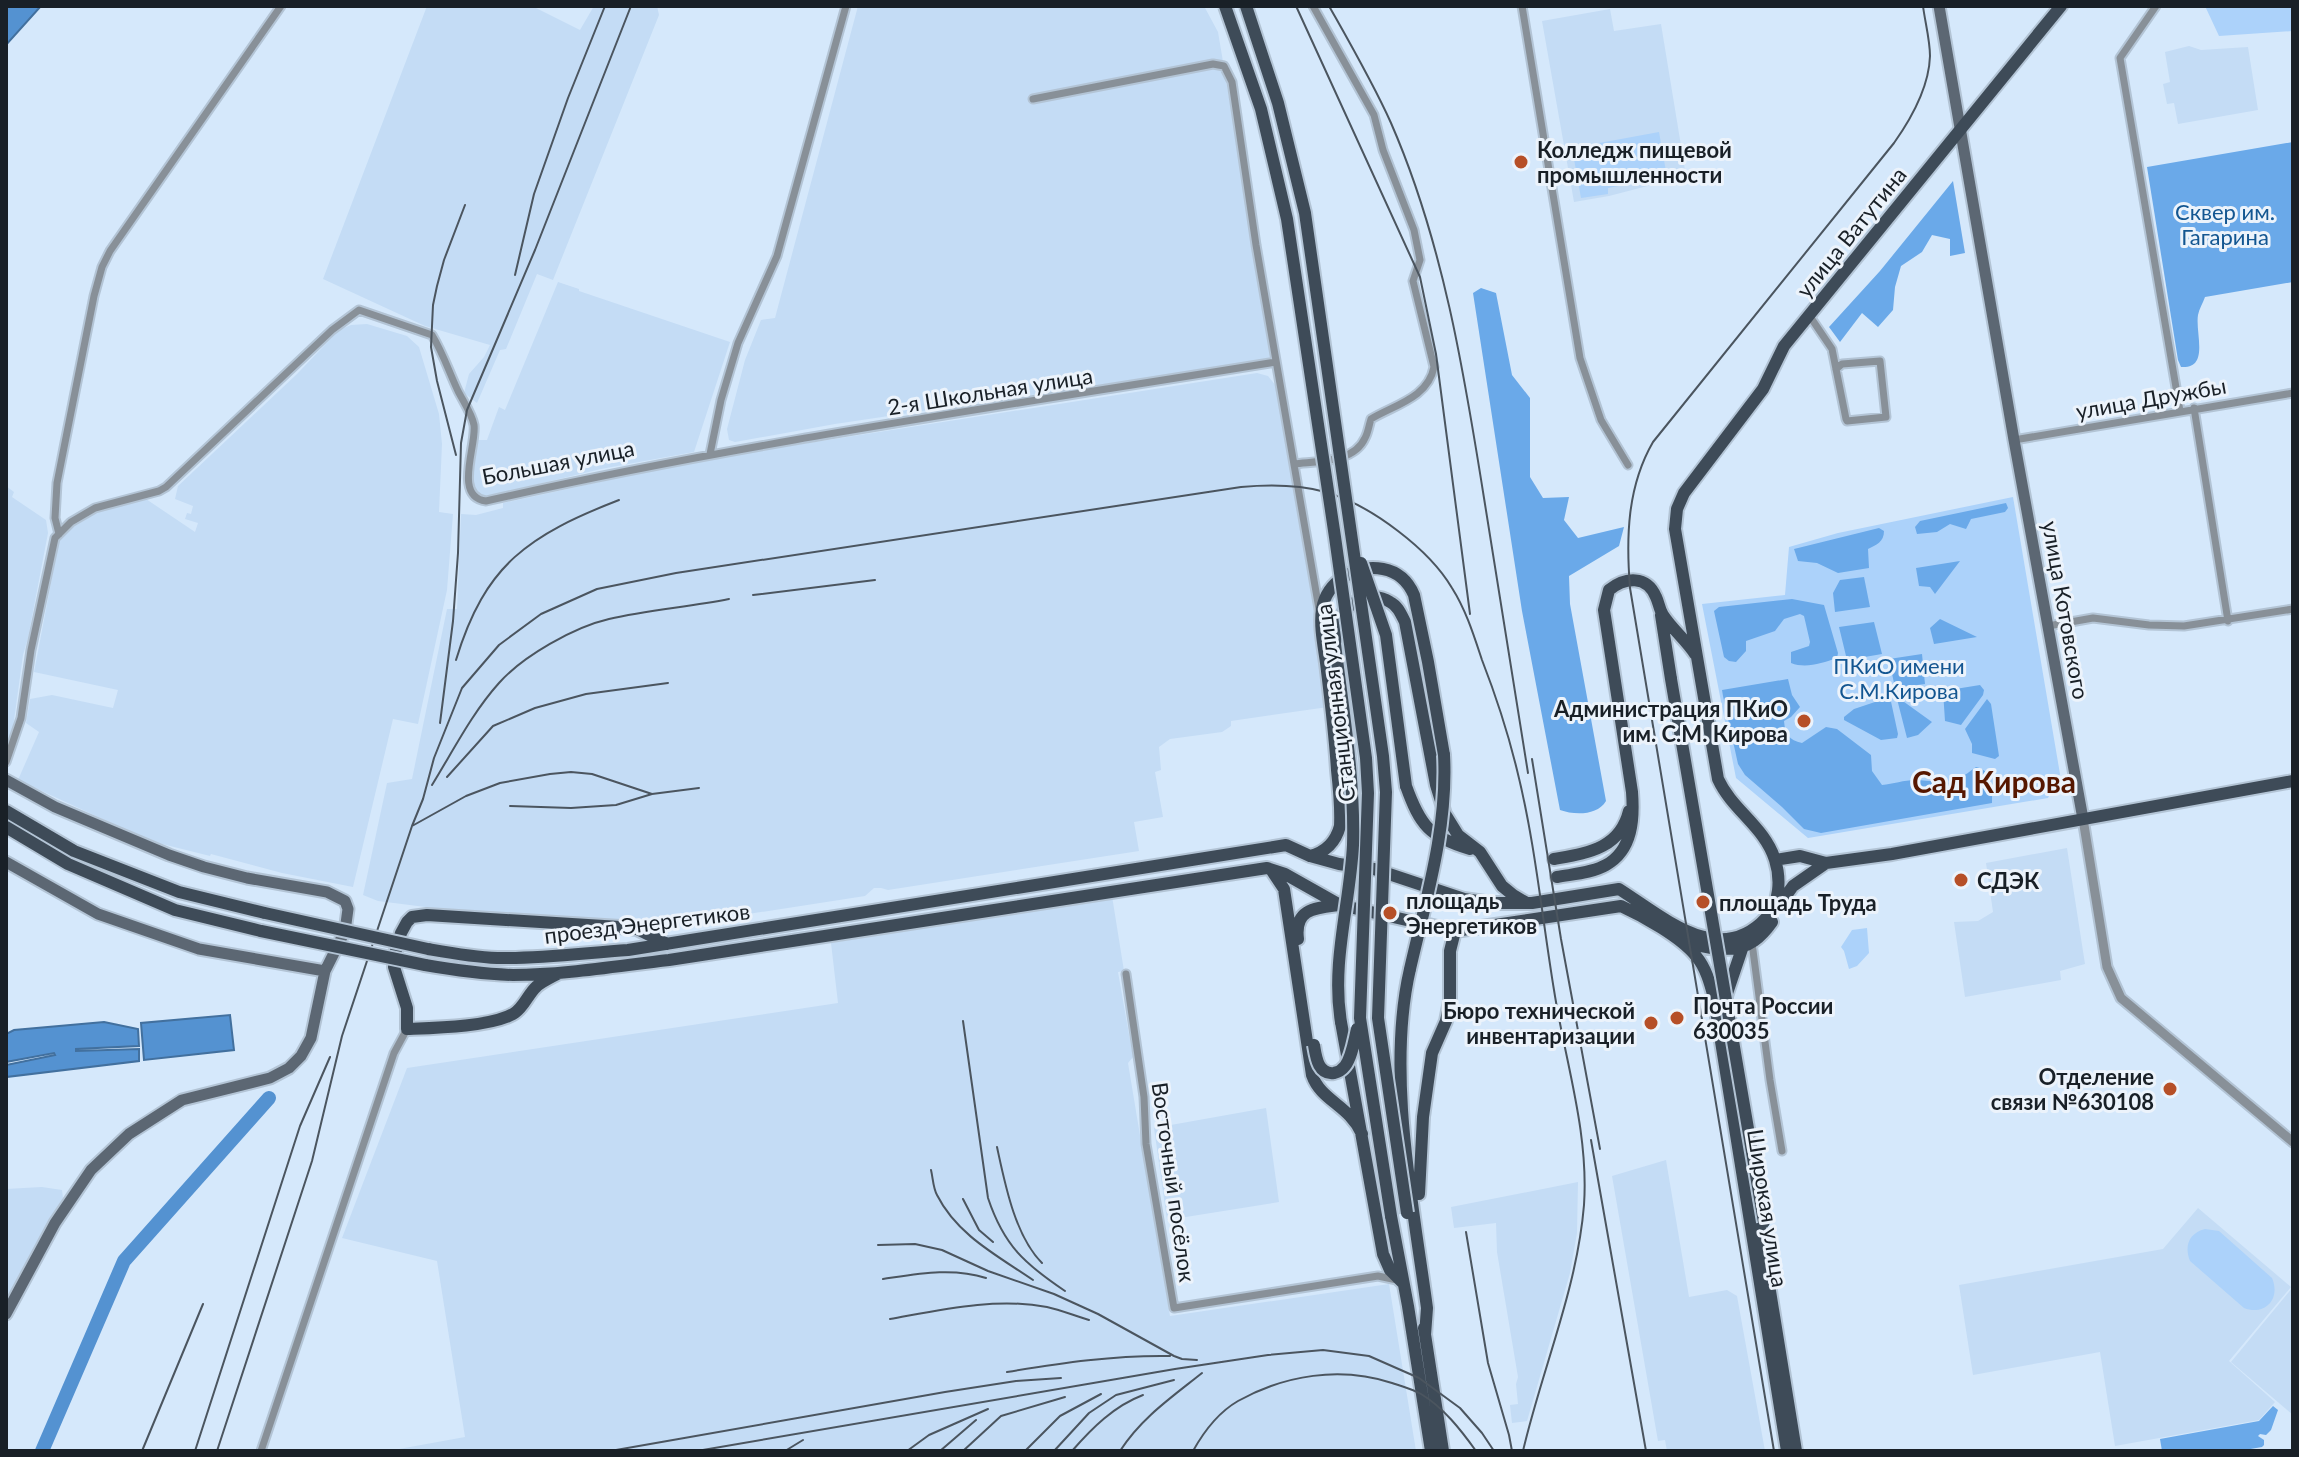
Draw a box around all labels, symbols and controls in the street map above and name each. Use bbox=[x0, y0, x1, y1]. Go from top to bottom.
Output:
place label: Колледж пищевой промышленности bbox=[1537, 136, 1732, 188]
marker: Колледж пищевой промышленности bbox=[1512, 153, 1530, 171]
street label: улица Ватутина bbox=[1790, 161, 1912, 303]
park label: Сквер им. Гагарина bbox=[2175, 198, 2275, 250]
street label: 2-я Школьная улица bbox=[886, 361, 1094, 421]
street label: улица Дружбы bbox=[2074, 372, 2228, 424]
street label: Большая улица bbox=[479, 434, 637, 490]
street label: улица Котовского bbox=[2037, 519, 2095, 701]
street label: Станционная улица bbox=[1309, 602, 1361, 804]
park label: ПКиО имени С.М.Кирова bbox=[1833, 652, 1965, 704]
place label: Администрация ПКиО им. С.М. Кирова bbox=[1553, 695, 1788, 747]
marker: Администрация ПКиО им. С.М. Кирова bbox=[1795, 712, 1813, 730]
district label: Сад Кирова bbox=[1912, 763, 2076, 799]
place label: СДЭК bbox=[1977, 867, 2040, 894]
marker: СДЭК bbox=[1952, 871, 1970, 889]
place label: площадь Энергетиков bbox=[1406, 887, 1537, 939]
place label: площадь Труда bbox=[1719, 889, 1877, 916]
marker: площадь Труда bbox=[1694, 893, 1712, 911]
street label: проезд Энергетиков bbox=[543, 897, 751, 949]
marker: площадь Энергетиков bbox=[1381, 904, 1399, 922]
place label: Почта России 630035 bbox=[1693, 992, 1833, 1044]
place label: Бюро технической инвентаризации bbox=[1443, 997, 1635, 1049]
marker: Почта России 630035 bbox=[1668, 1009, 1686, 1027]
marker: Бюро технической инвентаризации bbox=[1642, 1014, 1660, 1032]
place label: Отделение связи №630108 bbox=[1991, 1063, 2154, 1115]
street label: Восточный посёлок bbox=[1147, 1080, 1201, 1284]
marker: Отделение связи №630108 bbox=[2161, 1080, 2179, 1098]
street label: Широкая улица bbox=[1742, 1127, 1794, 1289]

